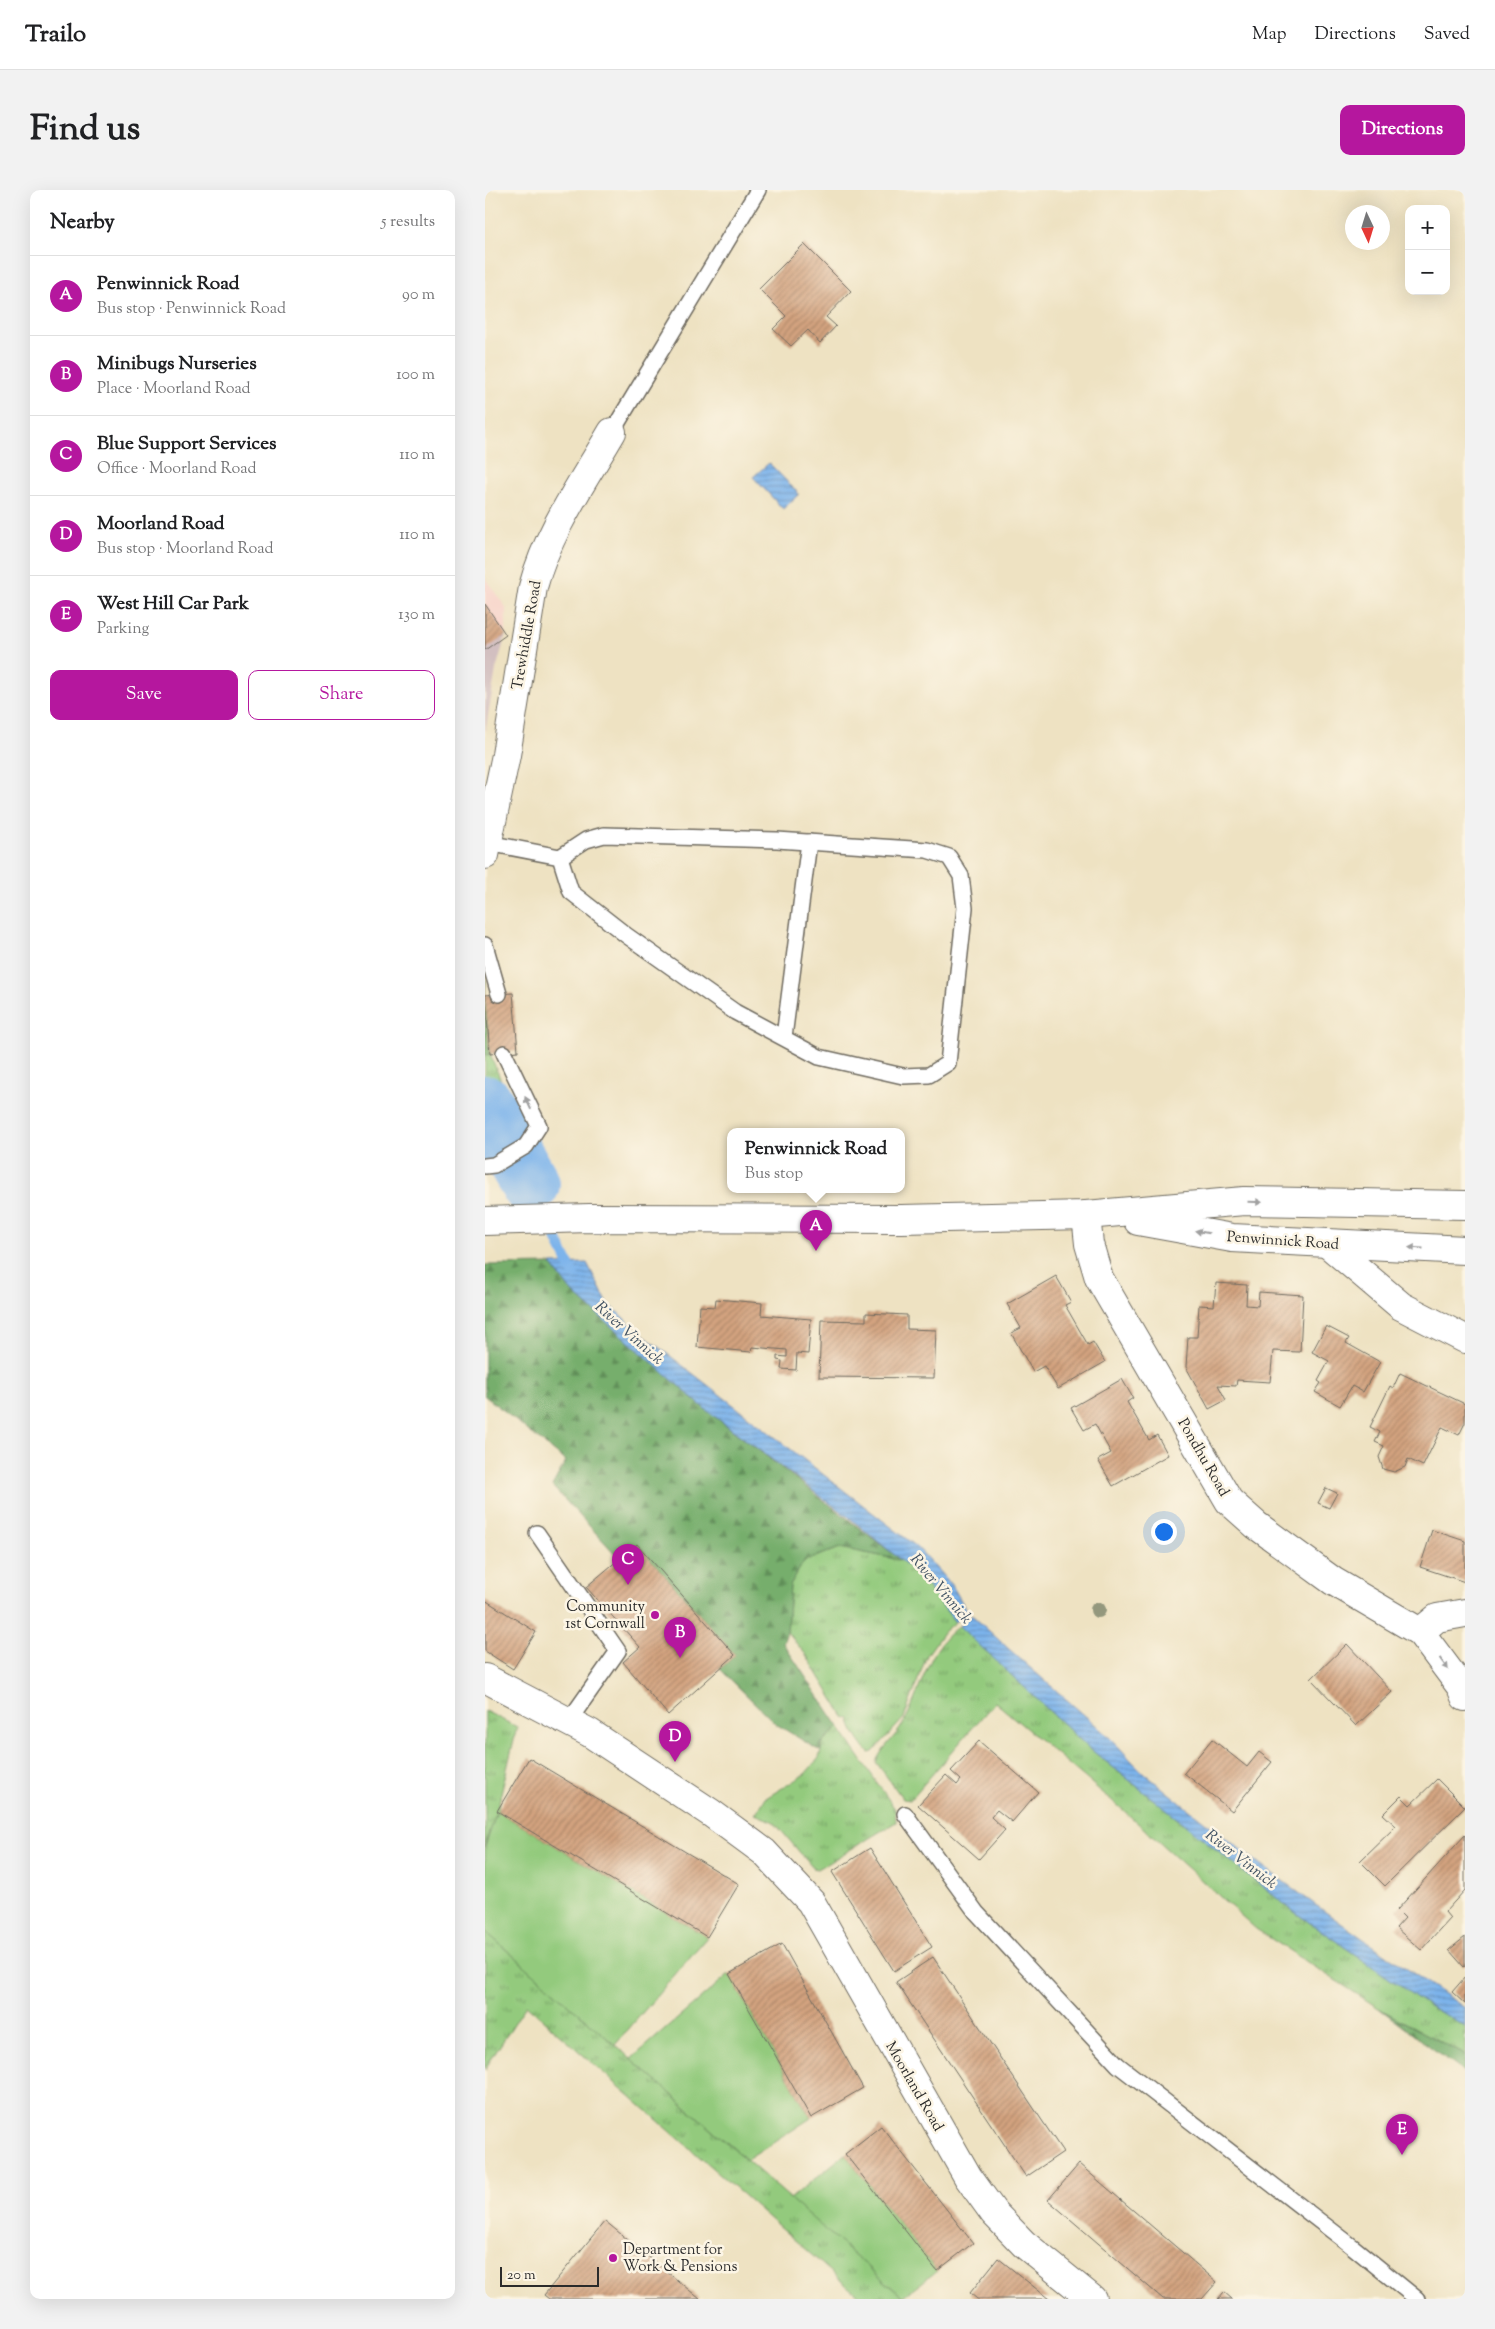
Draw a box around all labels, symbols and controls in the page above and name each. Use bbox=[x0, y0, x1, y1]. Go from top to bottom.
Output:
text: Trailo bbox=[25, 18, 86, 52]
text: Map bbox=[1252, 22, 1287, 48]
text: Directions bbox=[1315, 22, 1396, 48]
text: Saved bbox=[1424, 22, 1470, 48]
text: Find us bbox=[30, 105, 140, 156]
button: Directions bbox=[1340, 105, 1465, 155]
north arrow bbox=[1345, 205, 1390, 250]
map controls bbox=[1405, 205, 1450, 295]
button: + bbox=[1405, 205, 1450, 250]
text: Nearby bbox=[50, 208, 115, 238]
text: 5 results bbox=[381, 211, 435, 234]
button: − bbox=[1405, 250, 1450, 295]
text: Penwinnick Road bbox=[97, 271, 239, 298]
text: A bbox=[60, 284, 73, 307]
text: 90 m bbox=[402, 284, 435, 307]
text: Bus stop · Penwinnick Road bbox=[97, 298, 286, 321]
text: Minibugs Nurseries bbox=[97, 351, 257, 378]
text: B bbox=[61, 364, 71, 387]
text: 100 m bbox=[396, 364, 435, 387]
text: Place · Moorland Road bbox=[97, 378, 251, 401]
text: Blue Support Services bbox=[97, 431, 277, 458]
text: C bbox=[60, 444, 72, 467]
text: 110 m bbox=[399, 444, 435, 467]
text: Office · Moorland Road bbox=[97, 458, 257, 481]
text: Moorland Road bbox=[97, 511, 225, 538]
text: D bbox=[60, 524, 72, 547]
text: 110 m bbox=[399, 524, 435, 547]
text: Bus stop · Moorland Road bbox=[97, 538, 274, 561]
street label: Trewhiddle Road bbox=[508, 579, 548, 691]
text: West Hill Car Park bbox=[97, 591, 249, 618]
text: E bbox=[61, 604, 71, 627]
text: 130 m bbox=[398, 604, 435, 627]
text: Parking bbox=[97, 618, 149, 641]
button: Save bbox=[50, 670, 238, 720]
button: Share bbox=[248, 670, 435, 720]
one-way arrow bbox=[524, 1096, 532, 1110]
popup bbox=[727, 1128, 905, 1193]
text: Penwinnick Road bbox=[745, 1136, 887, 1163]
text: Bus stop bbox=[745, 1163, 803, 1186]
one-way arrow bbox=[1247, 1198, 1263, 1206]
pin: A bbox=[800, 1210, 832, 1251]
street label: Penwinnick Road bbox=[1226, 1227, 1340, 1256]
one-way arrow bbox=[1194, 1228, 1210, 1236]
one-way arrow bbox=[1408, 1244, 1424, 1252]
water label: River Vinnick bbox=[589, 1297, 668, 1371]
street label: Pondhu Road bbox=[1172, 1415, 1234, 1501]
your location bbox=[1151, 1519, 1177, 1545]
pin: C bbox=[612, 1544, 644, 1585]
water label: River Vinnick bbox=[904, 1549, 976, 1630]
place label: Community 1st Cornwall bbox=[565, 1597, 646, 1635]
marker: Community 1st Cornwall bbox=[649, 1609, 661, 1621]
pin: B bbox=[664, 1617, 696, 1658]
one-way arrow bbox=[1438, 1657, 1449, 1670]
pin: D bbox=[659, 1721, 691, 1762]
water label: River Vinnick bbox=[1200, 1825, 1281, 1895]
street label: Moorland Road bbox=[879, 2038, 948, 2136]
pin: E bbox=[1386, 2114, 1418, 2155]
place label: Department for Work & Pensions bbox=[623, 2240, 738, 2278]
marker: Department for Work & Pensions bbox=[607, 2252, 619, 2264]
scale bar bbox=[500, 2264, 599, 2287]
text: 20 m bbox=[507, 2266, 536, 2286]

